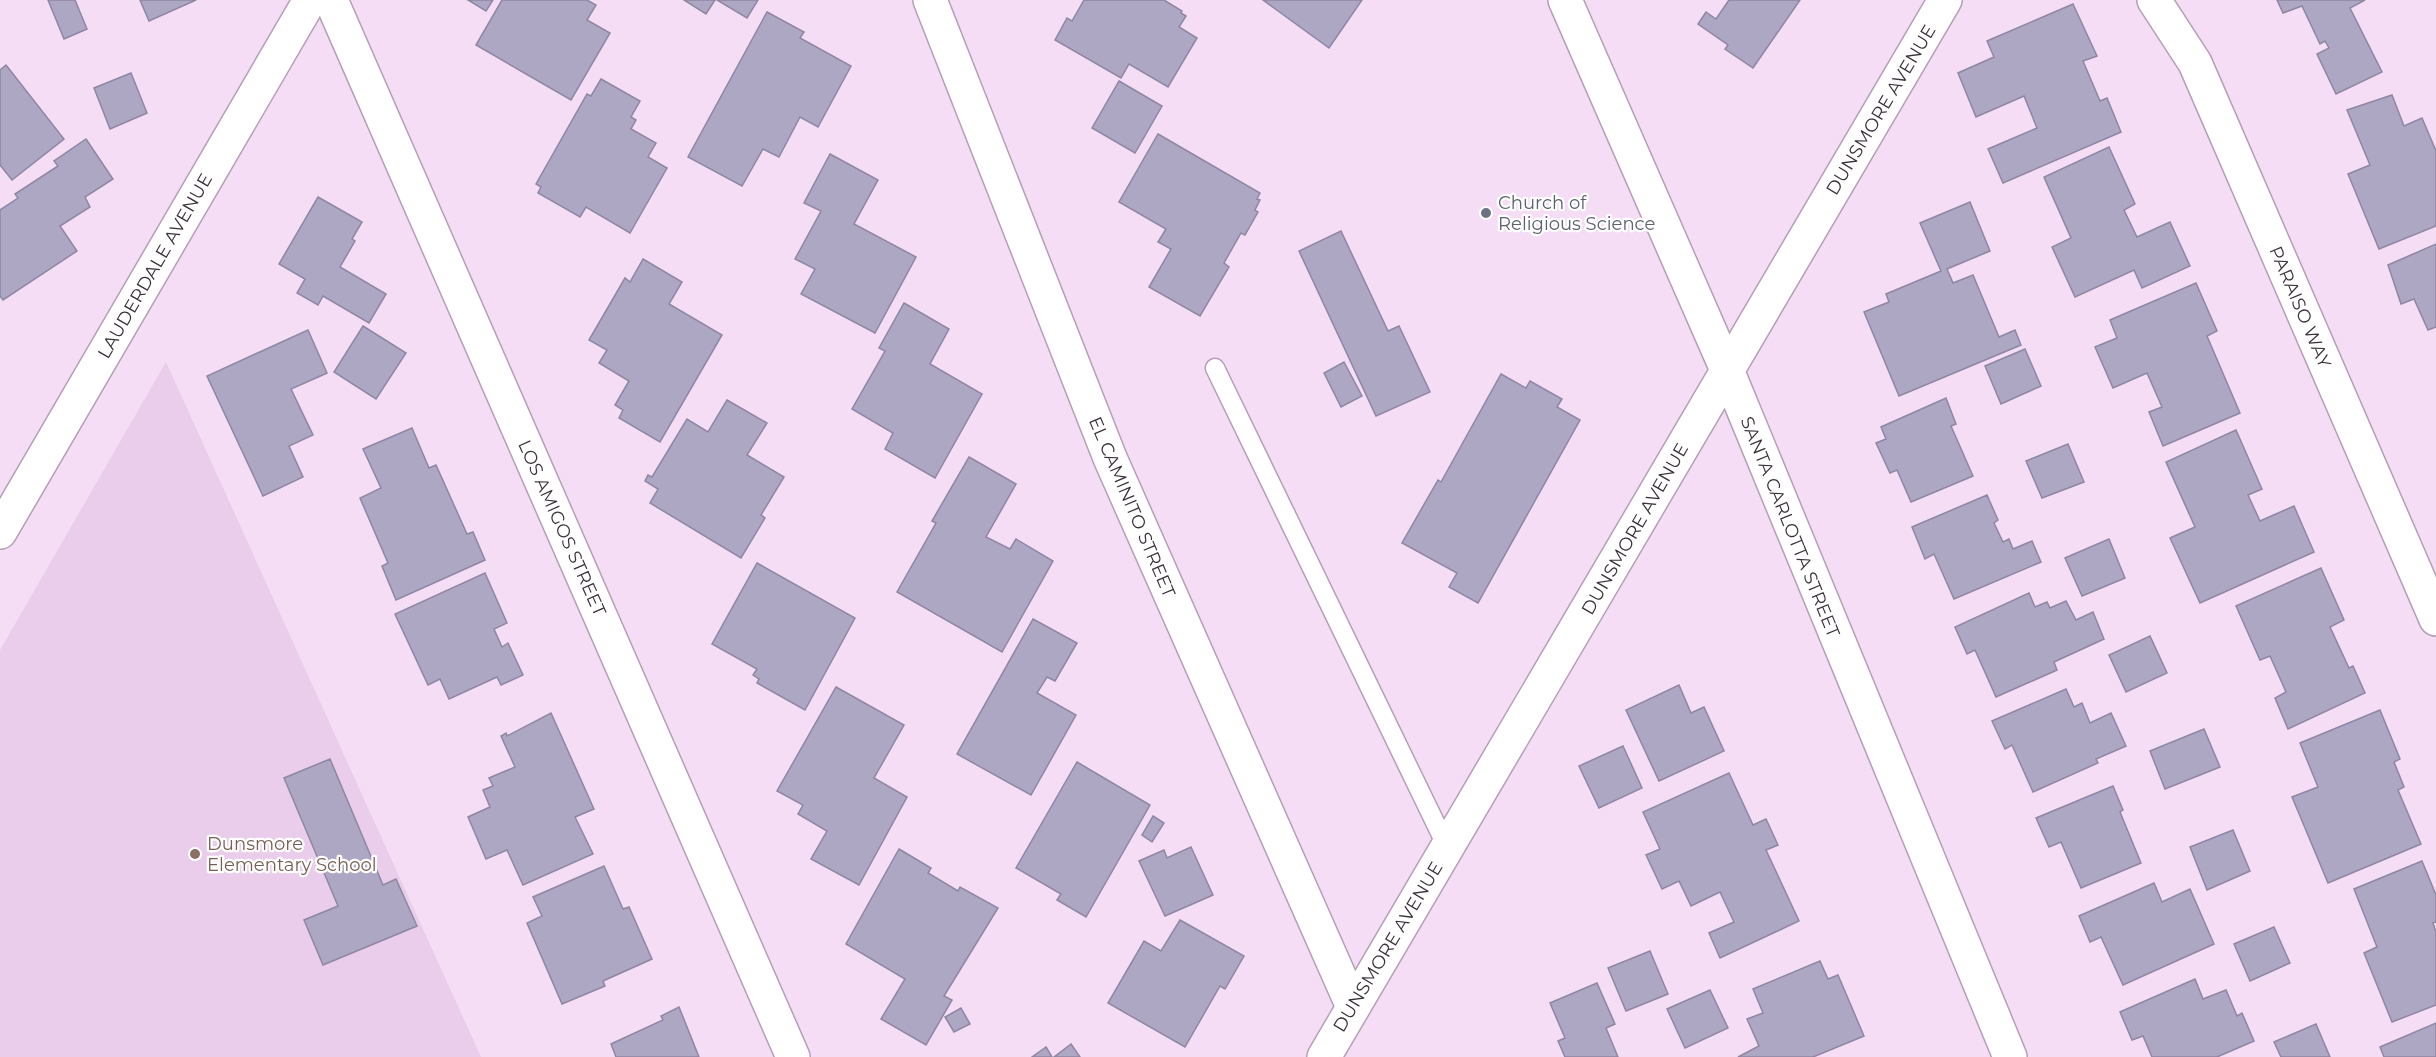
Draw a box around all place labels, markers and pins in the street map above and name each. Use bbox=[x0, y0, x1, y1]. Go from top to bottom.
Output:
place label: Church of Religious Science bbox=[1498, 192, 1656, 235]
marker: Church of Religious Science bbox=[1479, 206, 1493, 220]
place label: Dunsmore Elementary School bbox=[207, 833, 377, 876]
marker: Dunsmore Elementary School bbox=[188, 847, 202, 861]

